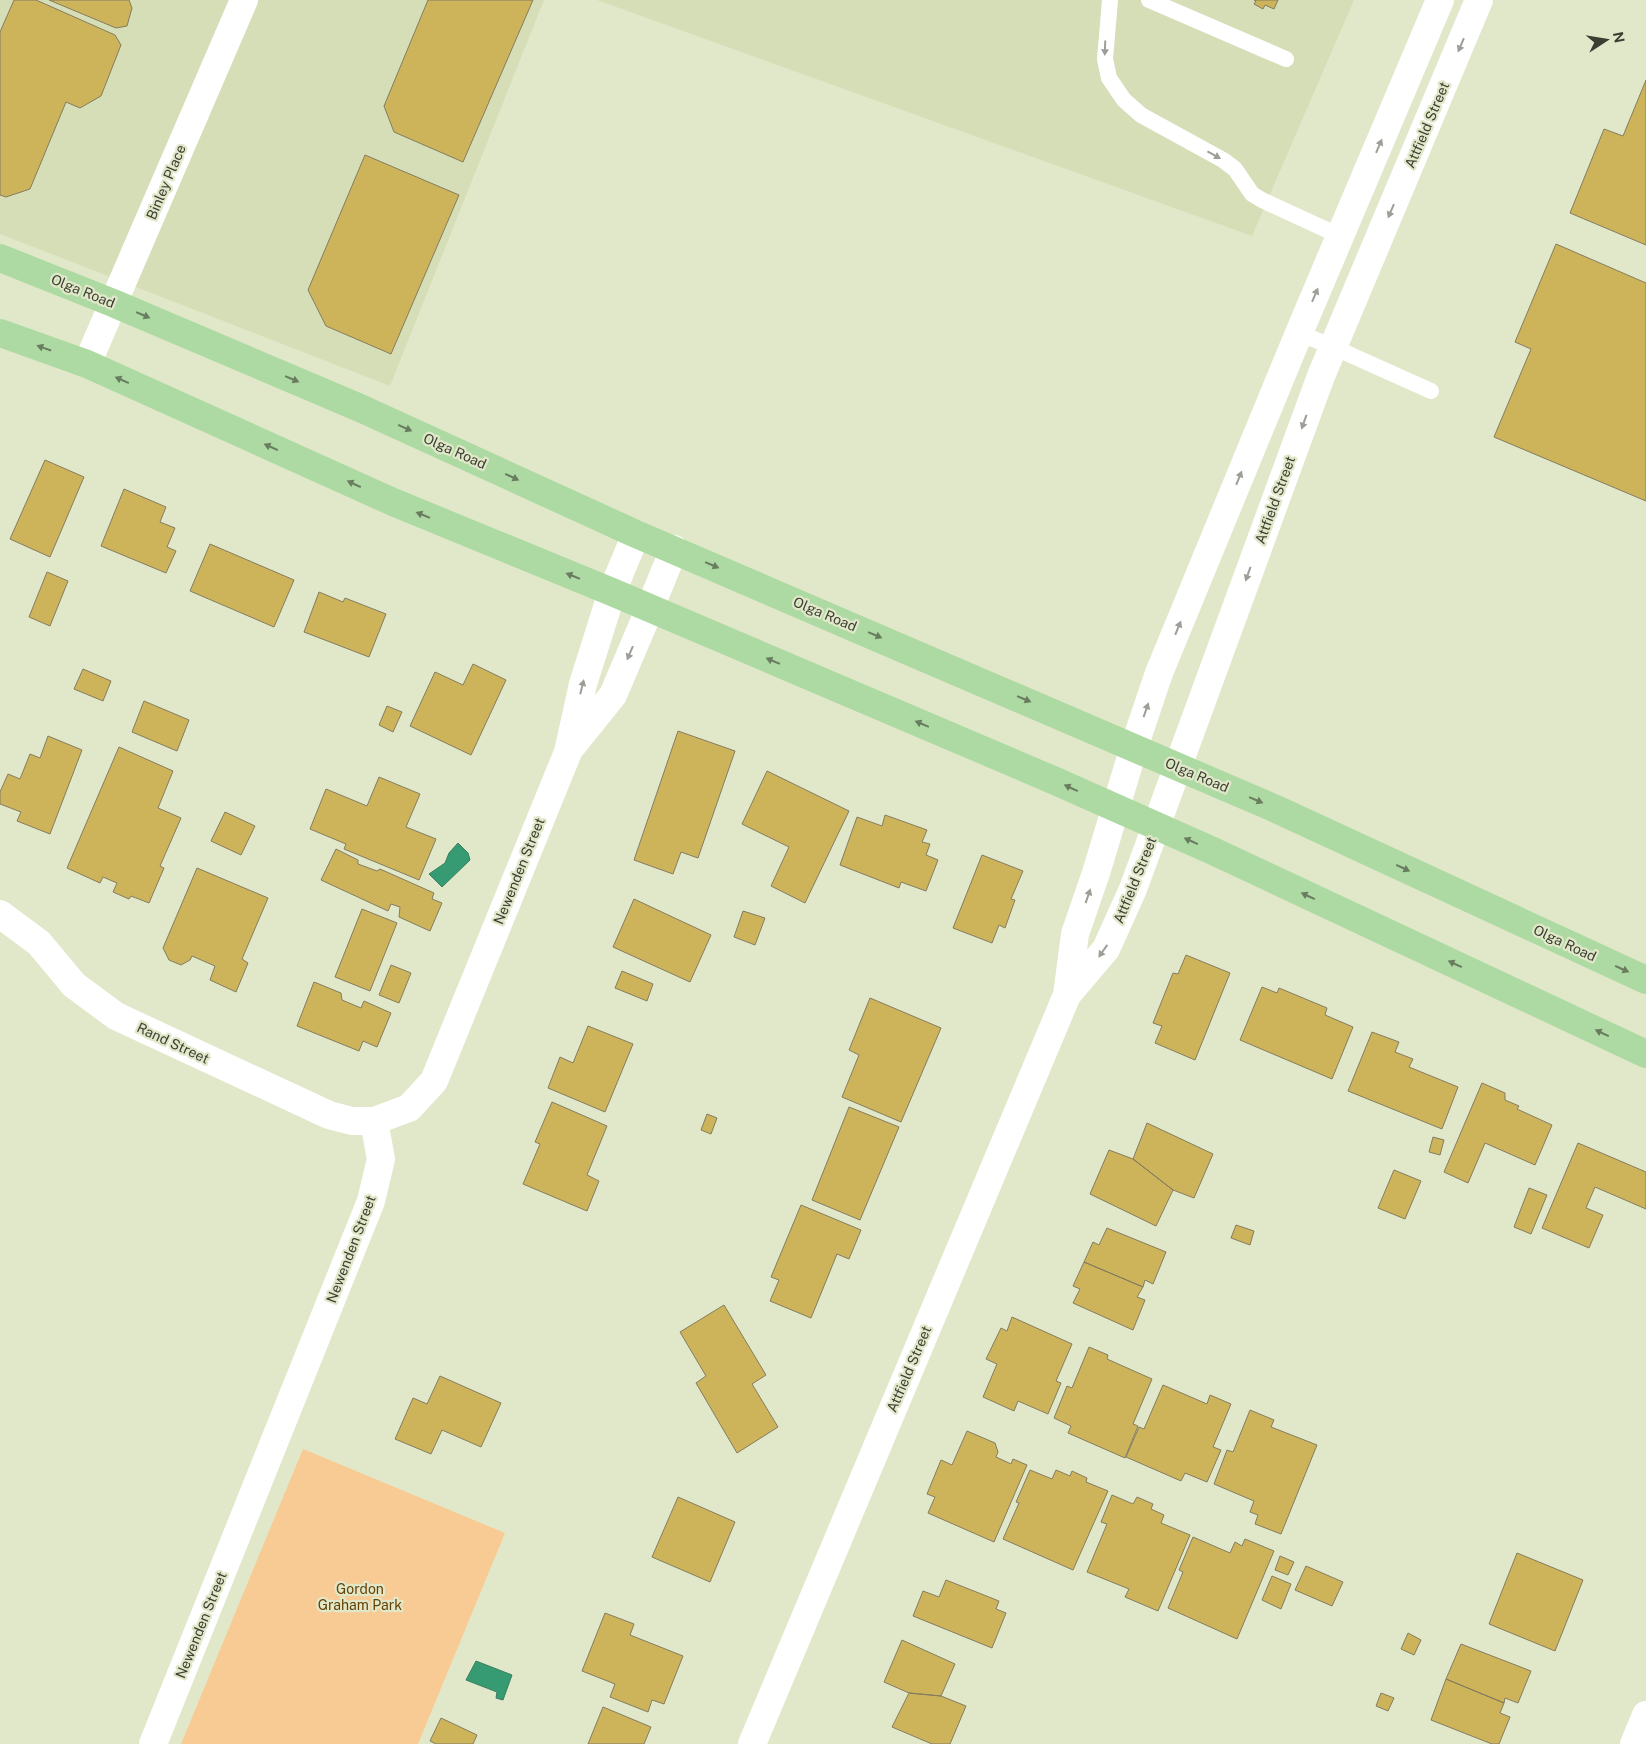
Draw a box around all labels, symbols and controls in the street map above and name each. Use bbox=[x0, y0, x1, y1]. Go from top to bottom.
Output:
north arrow bbox=[1581, 15, 1631, 65]
text: N bbox=[1610, 30, 1628, 44]
one-way arrow bbox=[1456, 38, 1464, 52]
one-way arrow bbox=[1101, 41, 1109, 57]
street label: Attfield Street bbox=[1402, 79, 1452, 171]
one-way arrow bbox=[1375, 139, 1383, 153]
street label: Binley Place bbox=[143, 142, 189, 222]
one-way arrow bbox=[1207, 151, 1221, 159]
one-way arrow bbox=[1386, 204, 1394, 218]
street label: Olga Road bbox=[49, 271, 117, 311]
one-way arrow bbox=[1311, 288, 1319, 302]
one-way arrow bbox=[136, 312, 150, 320]
one-way arrow bbox=[36, 344, 51, 351]
one-way arrow bbox=[285, 375, 300, 383]
one-way arrow bbox=[115, 376, 129, 384]
one-way arrow bbox=[1300, 414, 1307, 429]
one-way arrow bbox=[398, 424, 412, 432]
street label: Olga Road bbox=[421, 430, 489, 472]
one-way arrow bbox=[264, 442, 278, 450]
street label: Attfield Street bbox=[1252, 454, 1298, 546]
one-way arrow bbox=[1236, 471, 1244, 485]
one-way arrow bbox=[505, 473, 519, 481]
one-way arrow bbox=[347, 480, 361, 488]
one-way arrow bbox=[416, 510, 430, 518]
one-way arrow bbox=[705, 562, 719, 570]
one-way arrow bbox=[1244, 567, 1252, 582]
one-way arrow bbox=[565, 572, 580, 580]
street label: Olga Road bbox=[791, 593, 859, 635]
one-way arrow bbox=[1174, 621, 1182, 635]
one-way arrow bbox=[868, 632, 882, 640]
one-way arrow bbox=[626, 646, 634, 660]
one-way arrow bbox=[766, 656, 780, 664]
one-way arrow bbox=[578, 679, 586, 695]
one-way arrow bbox=[1017, 696, 1031, 704]
one-way arrow bbox=[1143, 703, 1150, 718]
one-way arrow bbox=[915, 720, 929, 728]
street label: Olga Road bbox=[1163, 754, 1231, 796]
one-way arrow bbox=[1064, 784, 1079, 793]
one-way arrow bbox=[1249, 797, 1263, 805]
street label: Newenden Street bbox=[490, 815, 548, 927]
street label: Attfield Street bbox=[1110, 834, 1160, 926]
one-way arrow bbox=[1184, 837, 1198, 845]
one-way arrow bbox=[1396, 864, 1410, 872]
one-way arrow bbox=[1085, 889, 1092, 904]
one-way arrow bbox=[1301, 891, 1315, 899]
street label: Olga Road bbox=[1531, 922, 1599, 964]
one-way arrow bbox=[1098, 944, 1109, 957]
one-way arrow bbox=[1448, 960, 1462, 968]
one-way arrow bbox=[1615, 965, 1629, 973]
street label: Rand Street bbox=[134, 1019, 212, 1067]
one-way arrow bbox=[1595, 1029, 1609, 1037]
street label: Newenden Street bbox=[323, 1193, 379, 1305]
street label: Attfield Street bbox=[884, 1323, 934, 1415]
street label: Newenden Street bbox=[172, 1569, 230, 1681]
park label: Gordon Graham Park bbox=[318, 1581, 402, 1613]

